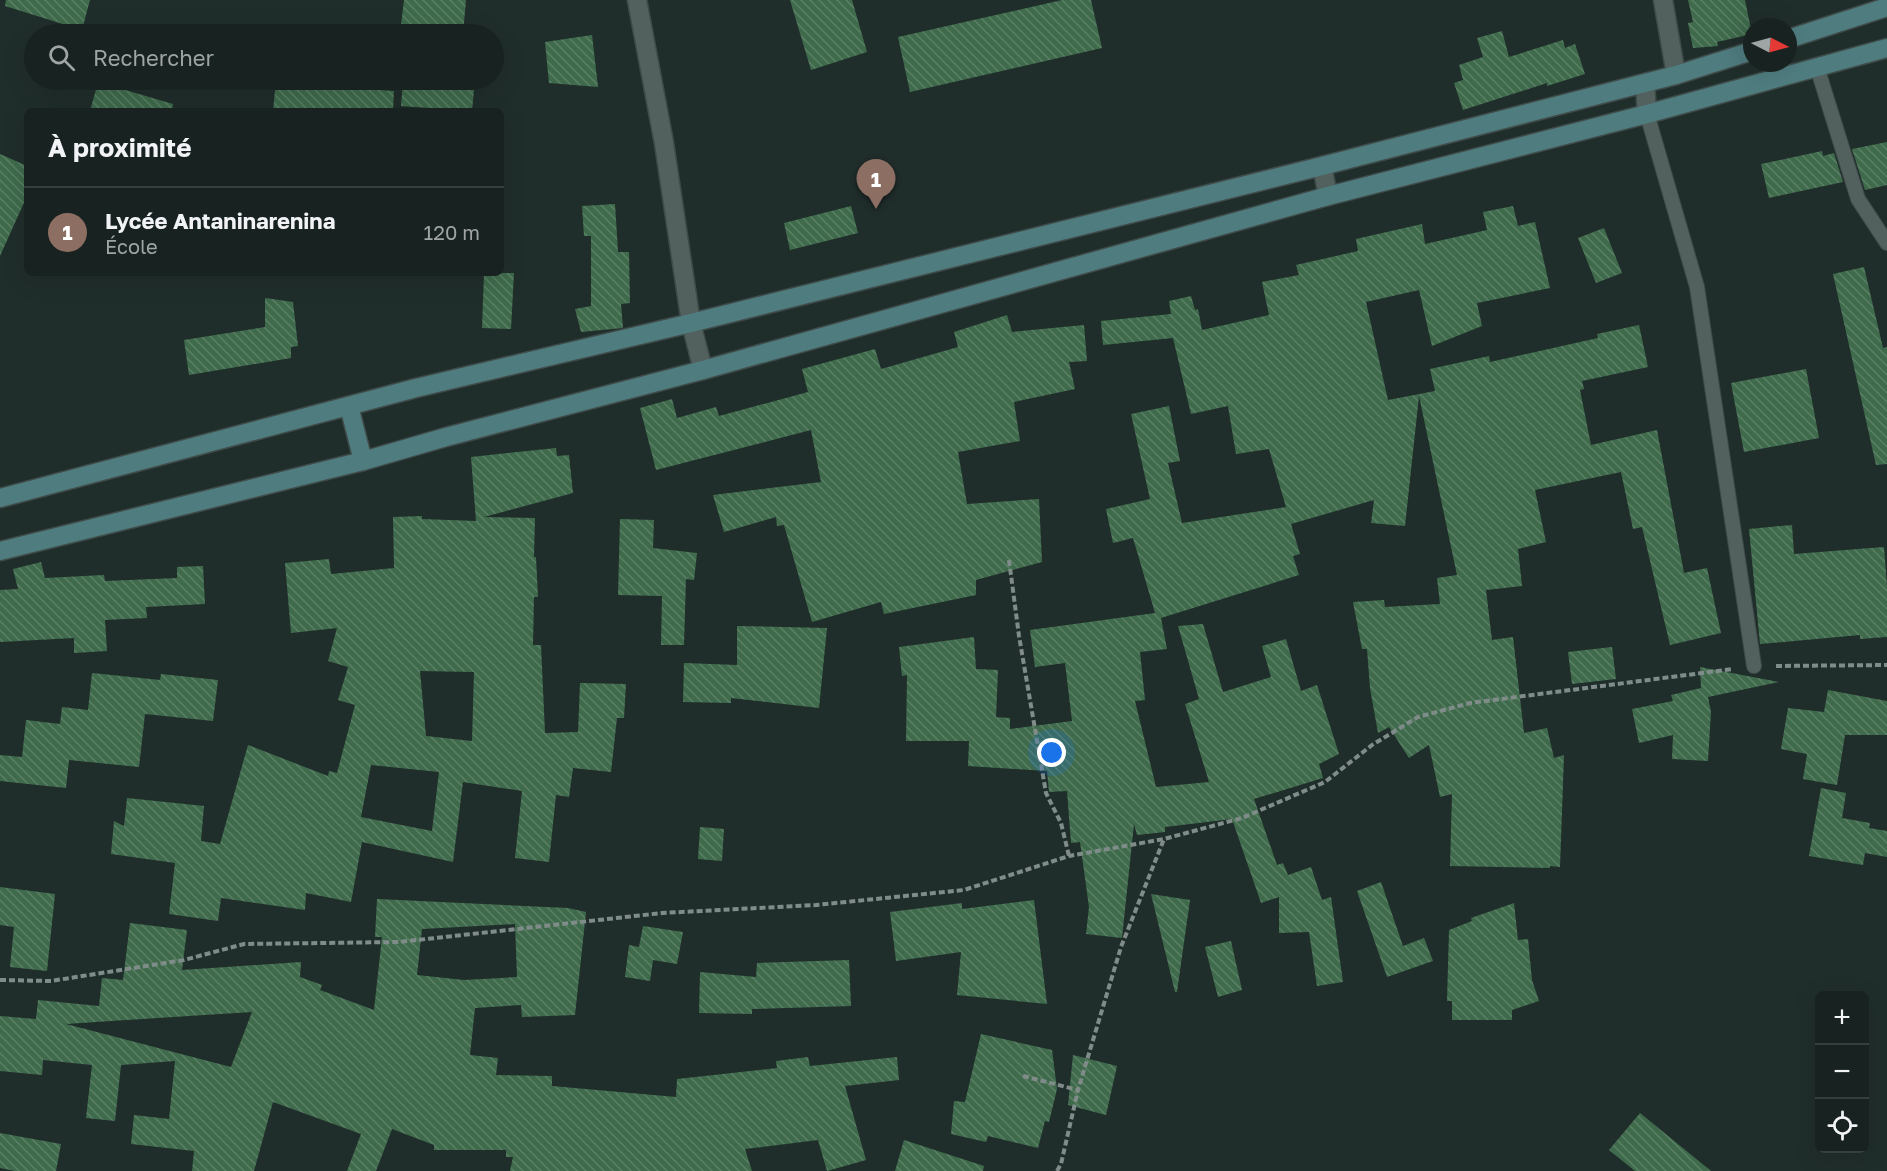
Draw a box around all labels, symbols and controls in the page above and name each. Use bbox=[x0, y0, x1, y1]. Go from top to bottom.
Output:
north arrow bbox=[1743, 18, 1797, 72]
search box bbox=[24, 24, 504, 90]
icon: search bbox=[45, 41, 78, 74]
text: Rechercher bbox=[93, 44, 214, 71]
text: À proximité bbox=[48, 132, 192, 163]
pin: 1 bbox=[856, 160, 896, 209]
text: Lycée Antaninarenina bbox=[105, 207, 335, 234]
text: 1 bbox=[62, 220, 73, 244]
text: 120 m bbox=[424, 220, 480, 244]
text: École bbox=[105, 234, 158, 258]
your location bbox=[1037, 738, 1066, 767]
map controls bbox=[1815, 991, 1869, 1153]
button: + bbox=[1815, 991, 1869, 1045]
button: − bbox=[1815, 1045, 1869, 1099]
button: locate bbox=[1815, 1099, 1869, 1153]

